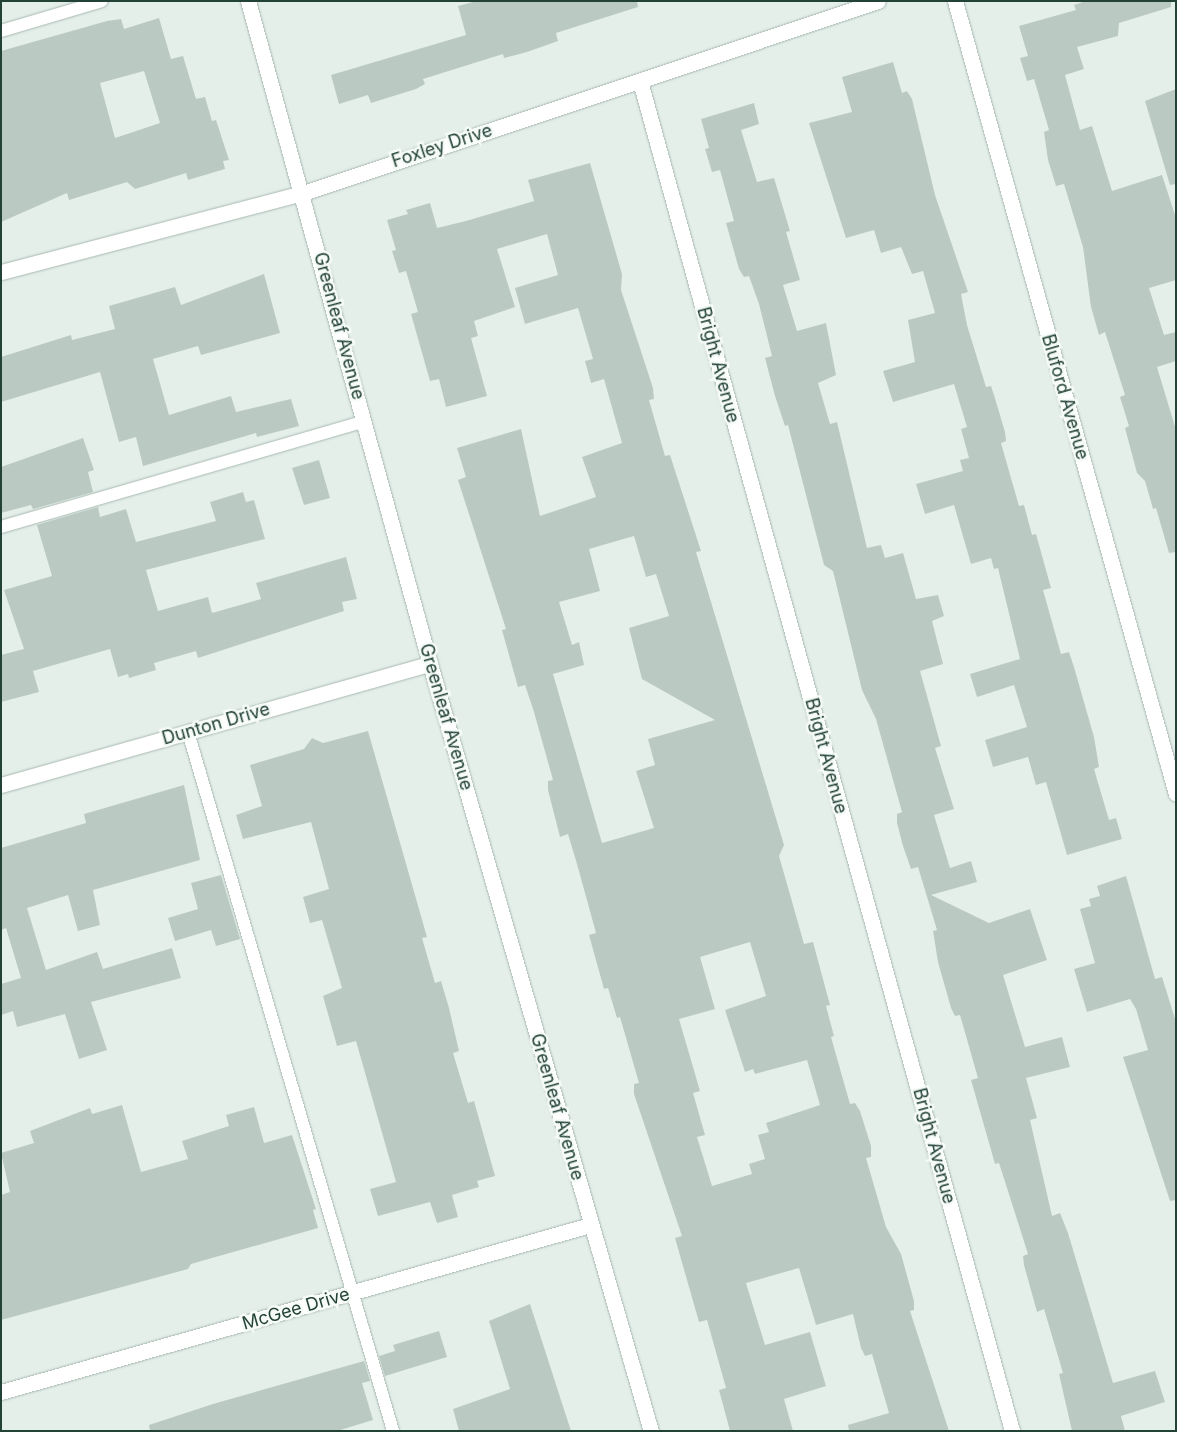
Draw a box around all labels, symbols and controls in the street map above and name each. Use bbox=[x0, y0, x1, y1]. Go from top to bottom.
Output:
street label: Foxley Drive bbox=[389, 120, 495, 172]
street label: Greenleaf Avenue bbox=[309, 250, 369, 402]
street label: Bright Avenue bbox=[692, 305, 744, 425]
street label: Bluford Avenue bbox=[1037, 332, 1093, 462]
street label: Greenleaf Avenue bbox=[415, 641, 477, 793]
street label: Bright Avenue bbox=[800, 696, 852, 816]
street label: Dunton Drive bbox=[160, 698, 272, 750]
street label: Greenleaf Avenue bbox=[526, 1031, 588, 1183]
street label: Bright Avenue bbox=[908, 1086, 960, 1206]
street label: McGee Drive bbox=[240, 1283, 352, 1335]

